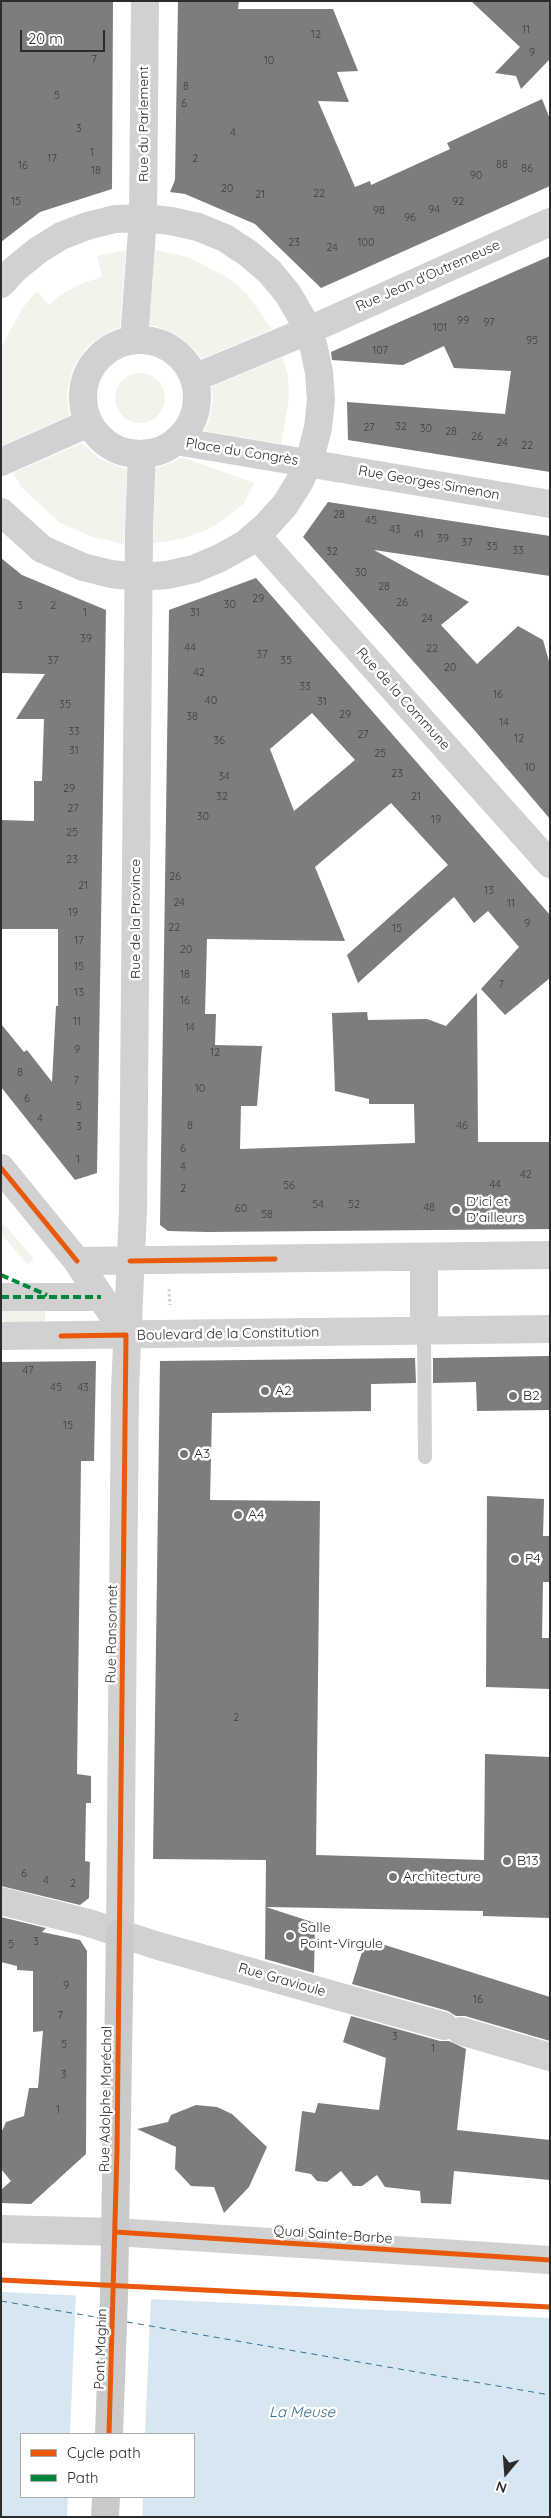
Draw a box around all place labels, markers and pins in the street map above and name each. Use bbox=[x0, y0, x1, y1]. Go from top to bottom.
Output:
place label: D'ici et D'ailleurs bbox=[466, 1194, 524, 1226]
marker: D'ici et D'ailleurs bbox=[450, 1204, 462, 1216]
place label: A2 bbox=[275, 1383, 292, 1399]
marker: A2 bbox=[259, 1385, 271, 1397]
place label: B2 bbox=[523, 1388, 540, 1404]
marker: B2 bbox=[507, 1390, 519, 1402]
place label: A3 bbox=[194, 1446, 210, 1462]
marker: A3 bbox=[178, 1448, 190, 1460]
place label: A4 bbox=[248, 1507, 264, 1523]
marker: A4 bbox=[232, 1509, 244, 1521]
place label: P4 bbox=[525, 1551, 541, 1567]
marker: P4 bbox=[509, 1553, 521, 1565]
place label: B13 bbox=[517, 1853, 539, 1869]
marker: B13 bbox=[501, 1855, 513, 1867]
place label: Architecture bbox=[403, 1869, 481, 1885]
marker: Architecture bbox=[387, 1871, 399, 1883]
place label: Salle Point-Virgule bbox=[300, 1920, 383, 1952]
marker: Salle Point-Virgule bbox=[284, 1930, 296, 1942]

